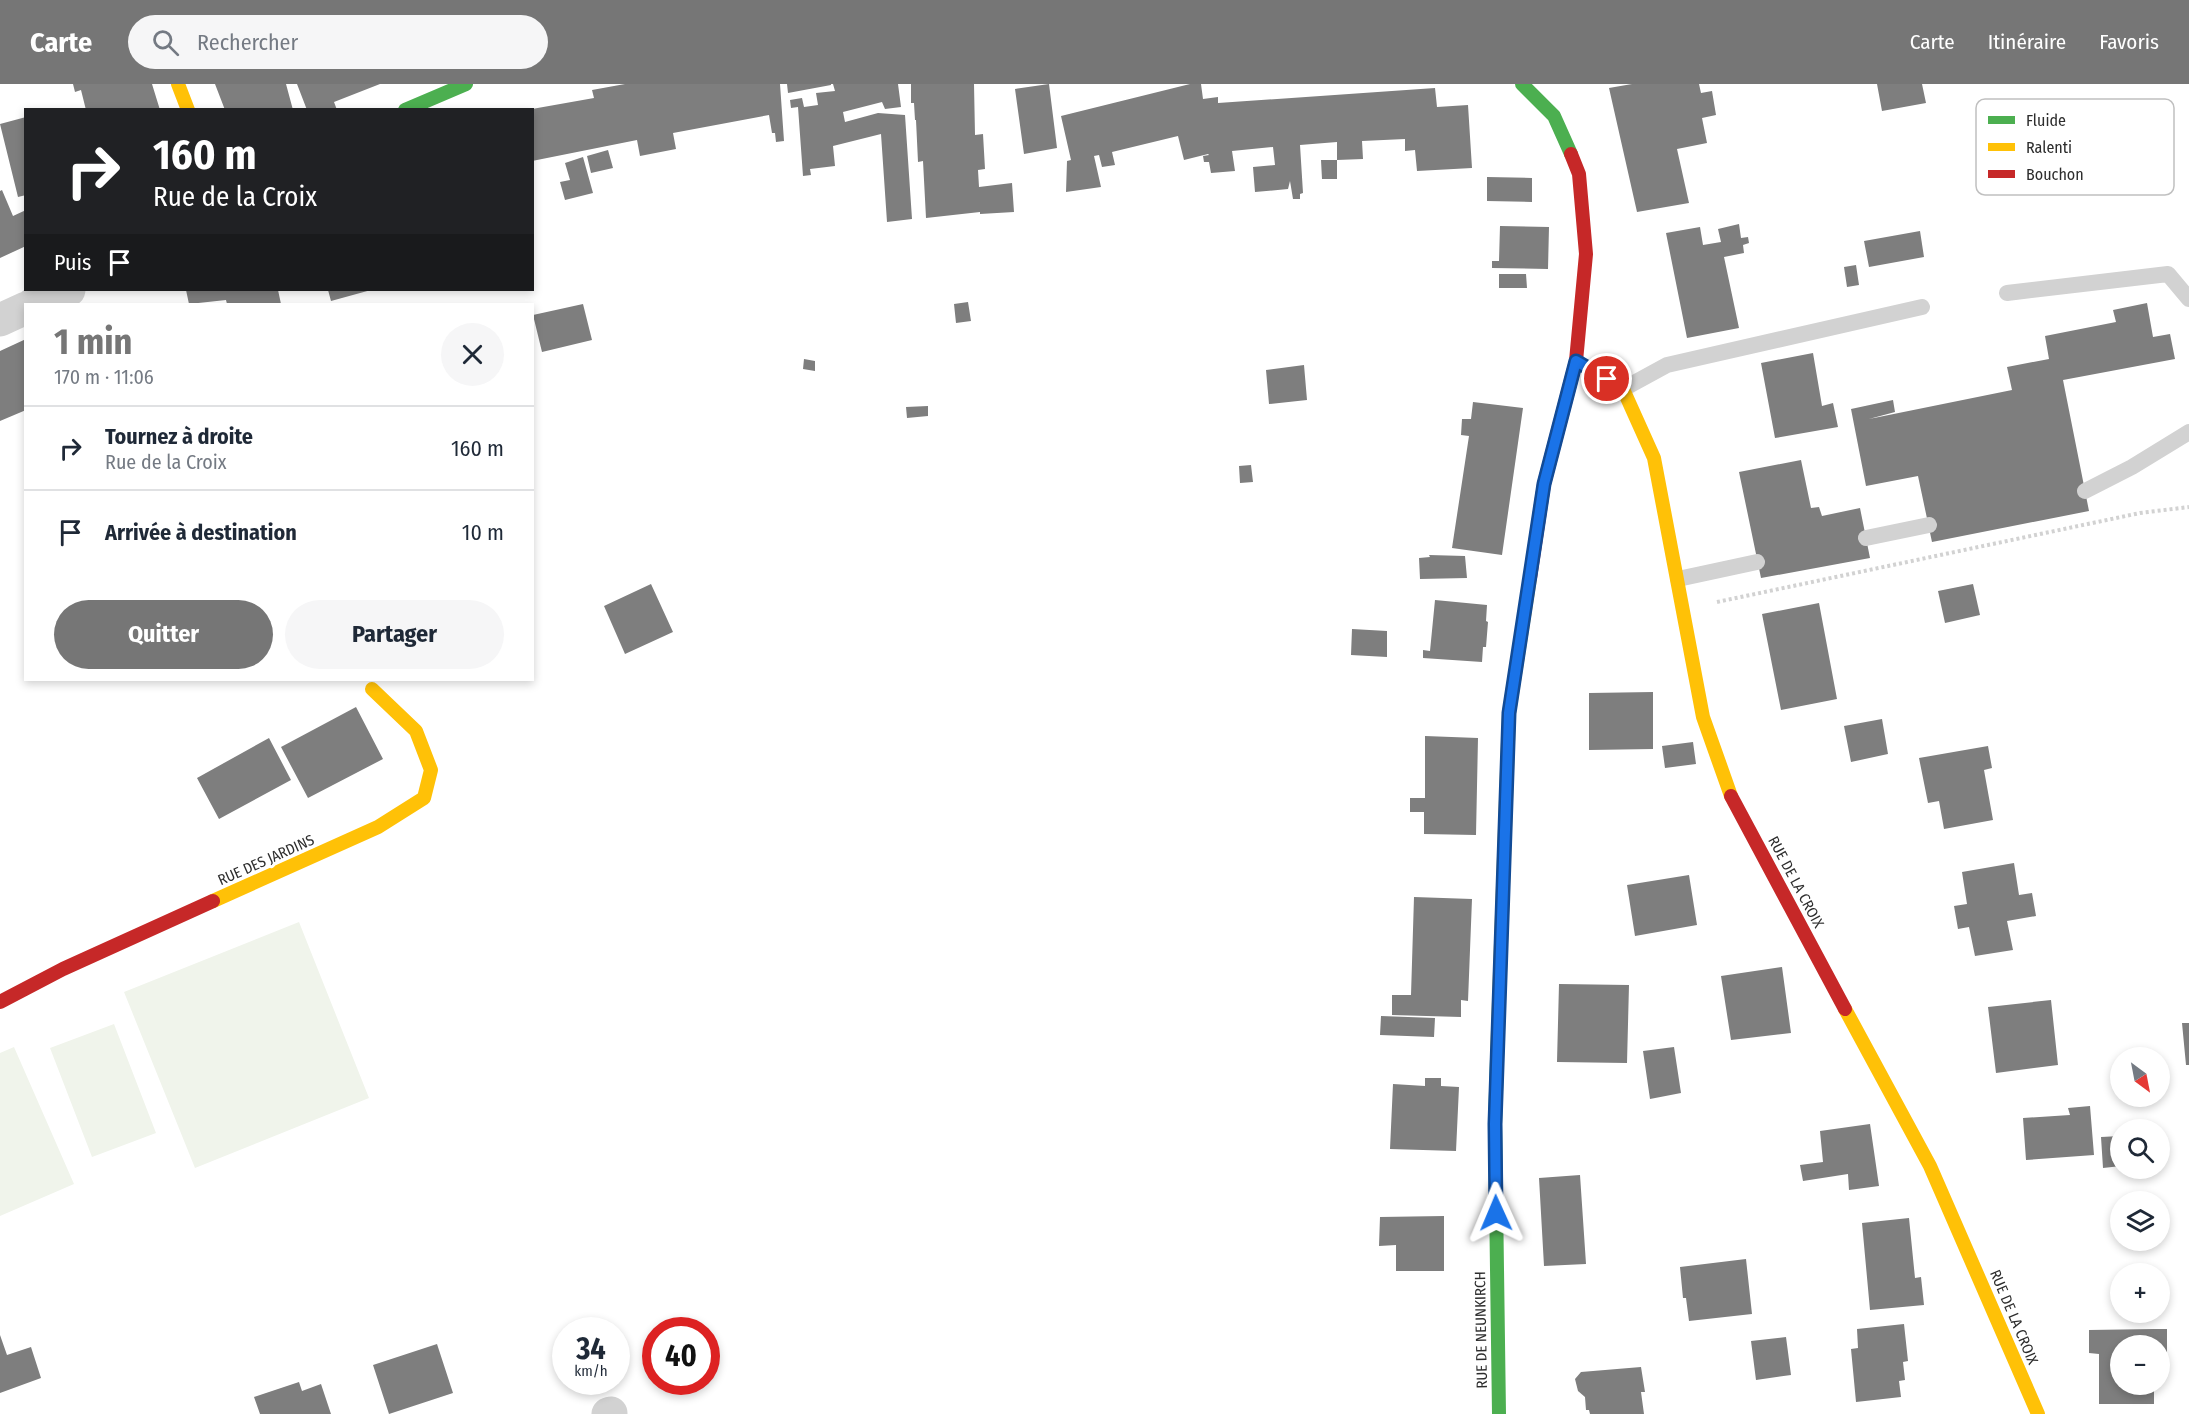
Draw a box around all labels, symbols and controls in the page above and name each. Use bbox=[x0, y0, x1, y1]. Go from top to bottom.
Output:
search box bbox=[128, 15, 548, 69]
text: Carte bbox=[30, 26, 92, 59]
icon: search bbox=[149, 26, 182, 59]
text: Rechercher bbox=[197, 29, 298, 56]
text: Carte bbox=[1910, 29, 1955, 55]
text: Itinéraire bbox=[1988, 29, 2066, 55]
text: Favoris bbox=[2099, 29, 2159, 55]
legend bbox=[1976, 99, 2174, 195]
text: Fluide bbox=[2026, 111, 2066, 130]
text: 160 m bbox=[153, 130, 256, 180]
icon: right bbox=[54, 132, 132, 210]
text: Ralenti bbox=[2026, 138, 2072, 157]
text: Bouchon bbox=[2026, 165, 2084, 184]
text: Rue de la Croix bbox=[153, 181, 317, 213]
icon: arrive bbox=[103, 246, 136, 279]
text: Puis bbox=[54, 249, 91, 276]
text: 1 min bbox=[54, 320, 132, 364]
button: close bbox=[441, 323, 504, 386]
pin bbox=[1581, 353, 1632, 404]
icon: arrive bbox=[1590, 362, 1623, 395]
text: 170 m · 11:06 bbox=[54, 365, 154, 389]
text: Tournez à droite bbox=[105, 423, 253, 450]
icon: right bbox=[54, 432, 87, 465]
text: 160 m bbox=[451, 435, 504, 462]
text: Rue de la Croix bbox=[105, 450, 227, 474]
icon: arrive bbox=[54, 516, 87, 549]
text: Arrivée à destination bbox=[105, 519, 297, 546]
text: 10 m bbox=[462, 519, 504, 546]
button: Quitter bbox=[54, 600, 273, 669]
button: Partager bbox=[285, 600, 504, 669]
street label: RUE DES JARDINS bbox=[215, 831, 317, 889]
street label: RUE DE LA CROIX bbox=[1764, 833, 1828, 931]
north arrow bbox=[2110, 1047, 2170, 1107]
map controls bbox=[2110, 1047, 2170, 1395]
button: search bbox=[2110, 1119, 2170, 1179]
position arrow bbox=[1464, 1181, 1528, 1245]
button: layers bbox=[2110, 1191, 2170, 1251]
button: + bbox=[2110, 1263, 2170, 1323]
street label: RUE DE LA CROIX bbox=[1986, 1267, 2042, 1368]
street label: RUE DE NEUNKIRCH bbox=[1471, 1271, 1491, 1389]
speed limit sign: 40 bbox=[642, 1317, 720, 1395]
text: 34 bbox=[576, 1331, 606, 1367]
button: − bbox=[2110, 1335, 2170, 1395]
text: km/h bbox=[574, 1362, 608, 1380]

